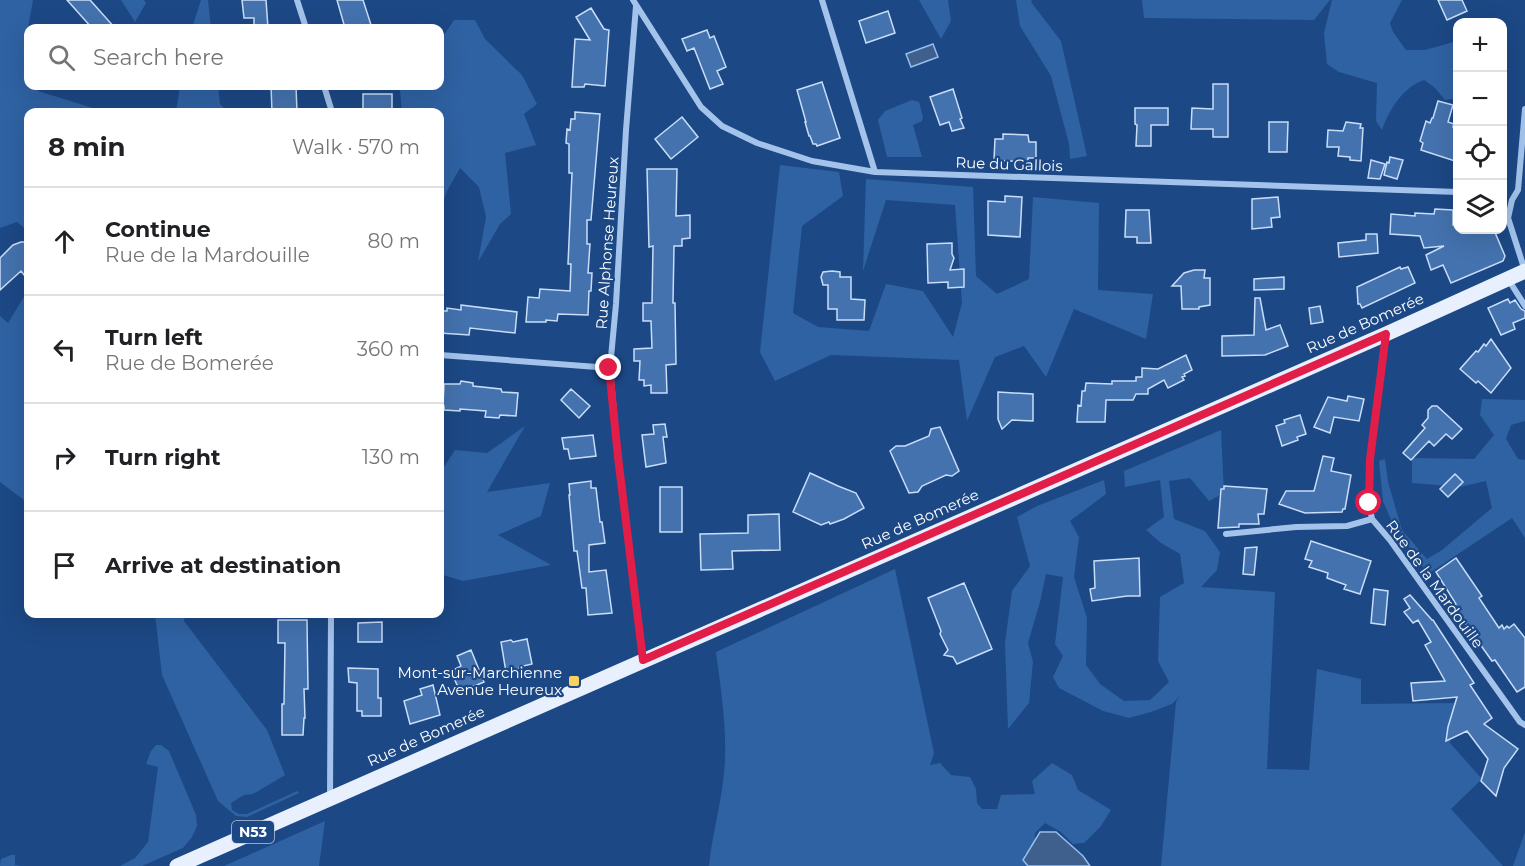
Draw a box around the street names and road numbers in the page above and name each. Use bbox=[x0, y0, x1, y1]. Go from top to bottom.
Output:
street label: Rue du Gallois bbox=[955, 153, 1063, 175]
street label: Rue Alphonse Heureux bbox=[591, 156, 623, 330]
street label: Rue de Bomerée bbox=[1303, 289, 1427, 357]
street label: Rue de Bomerée bbox=[858, 485, 982, 553]
street label: Rue de la Mardouille bbox=[1382, 516, 1488, 652]
street label: Rue de Bomerée bbox=[364, 702, 488, 770]
road number: N53 bbox=[232, 821, 274, 843]

